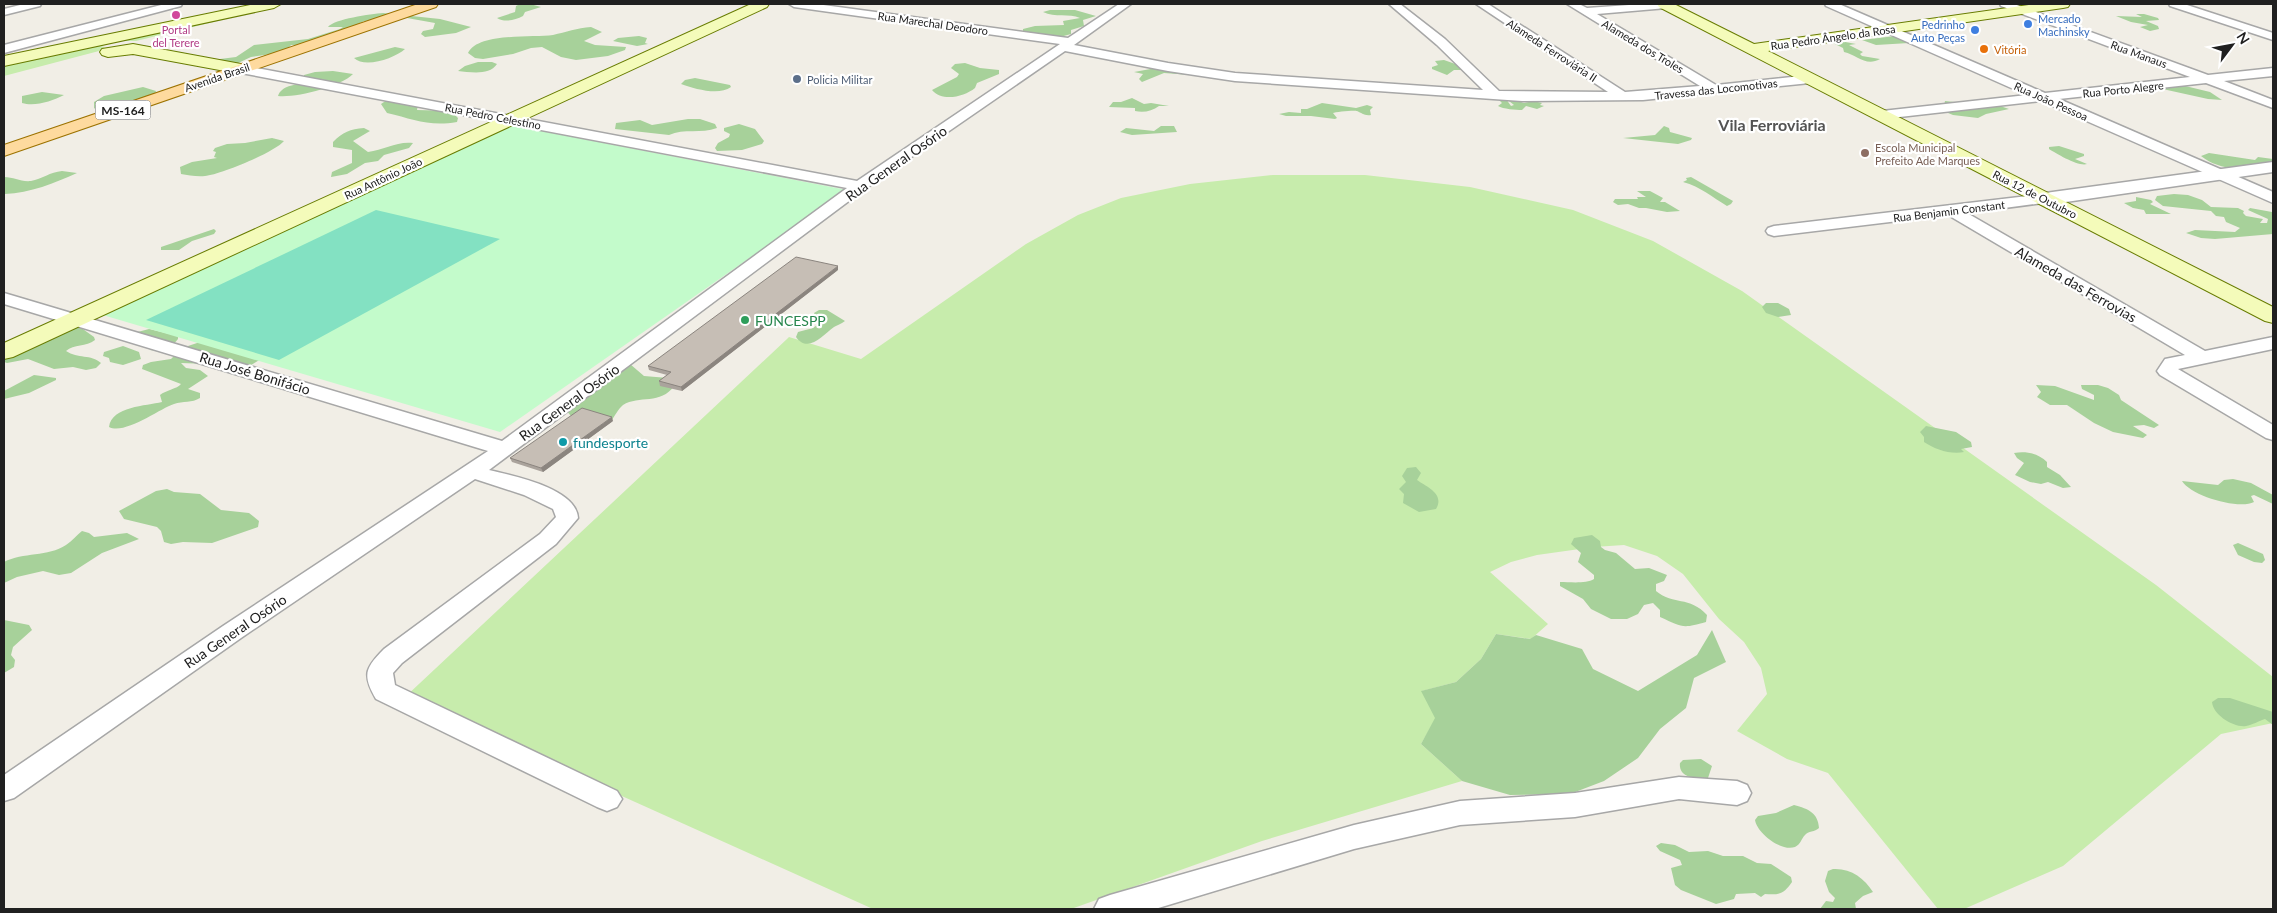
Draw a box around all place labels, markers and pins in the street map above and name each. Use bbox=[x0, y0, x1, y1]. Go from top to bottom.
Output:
marker: Portal del Terere bbox=[170, 9, 182, 21]
place label: Mercado Machinsky bbox=[2038, 12, 2090, 38]
place label: Pedrinho Auto Peças bbox=[1911, 18, 1965, 44]
marker: Mercado Machinsky bbox=[2022, 18, 2034, 30]
place label: Portal del Terere bbox=[152, 23, 200, 49]
marker: Pedrinho Auto Peças bbox=[1969, 24, 1981, 36]
marker: Vitória bbox=[1978, 43, 1990, 55]
place label: Vitória bbox=[1994, 43, 2026, 56]
marker: Policia Militar bbox=[791, 73, 803, 85]
place label: Policia Militar bbox=[807, 73, 872, 86]
place label: Escola Municipal Prefeito Ade Marques bbox=[1875, 141, 1980, 167]
marker: Escola Municipal Prefeito Ade Marques bbox=[1859, 147, 1871, 159]
place label: FUNCESPP bbox=[755, 312, 826, 329]
marker: FUNCESPP bbox=[739, 314, 751, 326]
place label: fundesporte bbox=[573, 434, 648, 451]
marker: fundesporte bbox=[557, 436, 569, 448]

